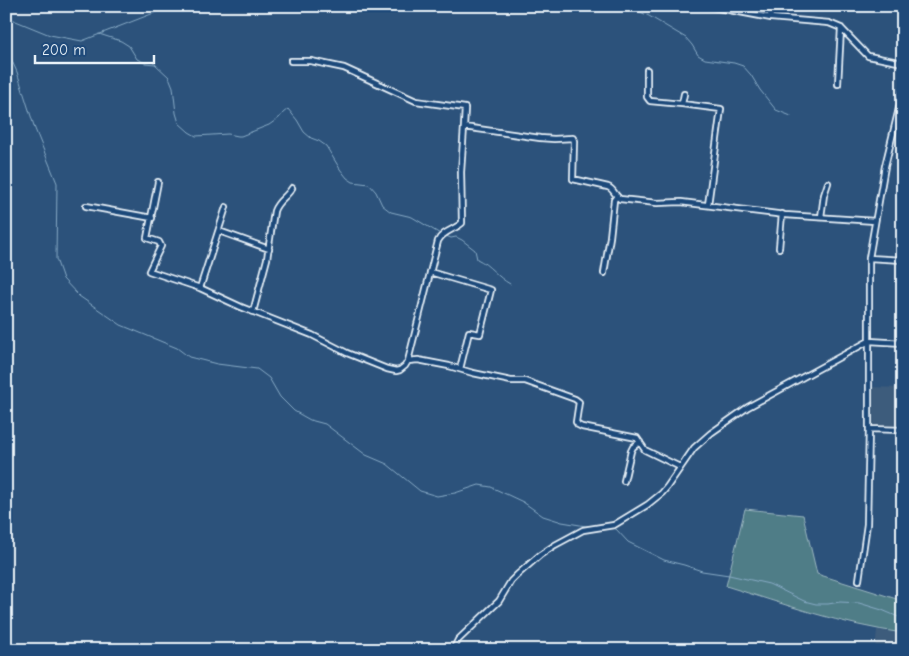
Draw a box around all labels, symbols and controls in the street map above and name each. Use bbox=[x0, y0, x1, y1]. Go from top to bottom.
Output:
scale bar bbox=[35, 32, 154, 64]
text: 200 m bbox=[42, 41, 86, 59]

